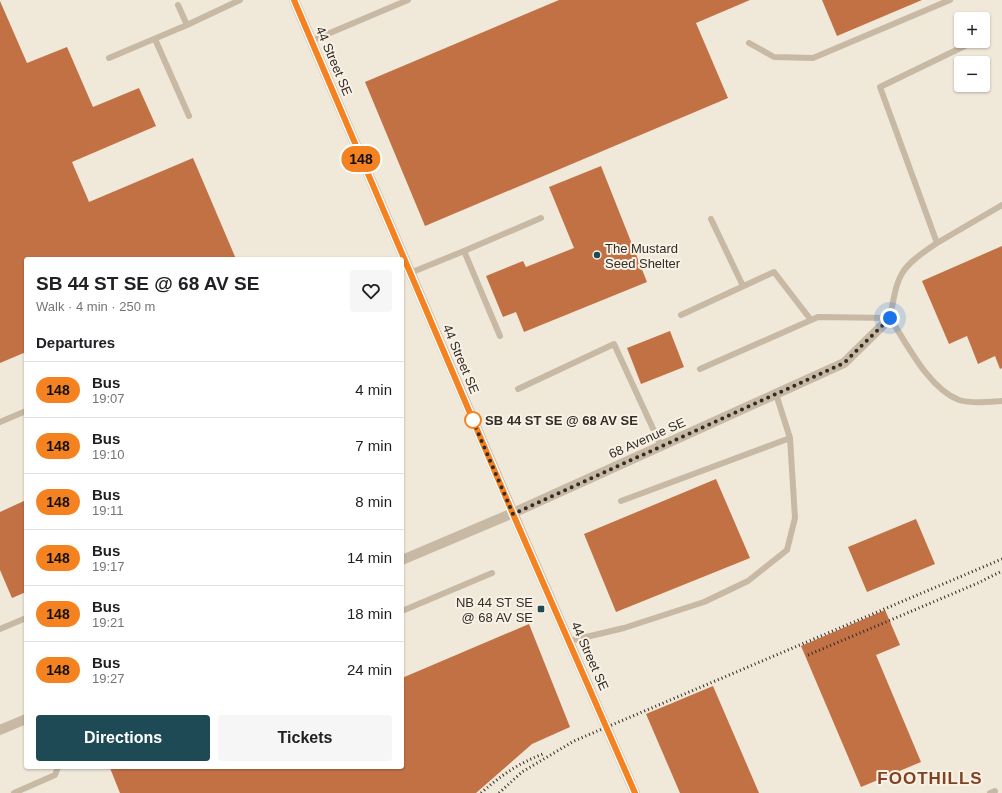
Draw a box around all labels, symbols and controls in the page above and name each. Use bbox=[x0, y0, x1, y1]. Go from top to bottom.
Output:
map controls bbox=[954, 12, 990, 92]
button: + bbox=[954, 12, 990, 48]
street label: 44 Street SE bbox=[313, 24, 355, 98]
button: − bbox=[954, 56, 990, 92]
line badge: 148 bbox=[338, 146, 384, 172]
text: 148 bbox=[349, 151, 373, 167]
place label: The Mustard Seed Shelter bbox=[605, 241, 681, 271]
marker: The Mustard Seed Shelter bbox=[592, 250, 602, 260]
button: heart bbox=[350, 270, 392, 312]
text: SB 44 ST SE @ 68 AV SE bbox=[36, 273, 259, 294]
text: Walk · 4 min · 250 m bbox=[36, 299, 155, 314]
your location bbox=[880, 308, 900, 328]
street label: 44 Street SE bbox=[440, 322, 482, 396]
text: Departures bbox=[36, 334, 115, 351]
text: Bus bbox=[92, 374, 120, 391]
text: 4 min bbox=[355, 381, 392, 398]
text: 148 bbox=[46, 382, 70, 398]
text: 19:07 bbox=[92, 391, 125, 406]
marker: SB 44 ST SE @ 68 AV SE bbox=[464, 411, 482, 429]
place label: SB 44 ST SE @ 68 AV SE bbox=[485, 413, 638, 428]
street label: 68 Avenue SE bbox=[606, 414, 688, 462]
text: Bus bbox=[92, 430, 120, 447]
text: 7 min bbox=[355, 437, 392, 454]
text: 148 bbox=[46, 438, 70, 454]
text: 19:10 bbox=[92, 447, 125, 462]
text: Bus bbox=[92, 486, 120, 503]
text: 8 min bbox=[355, 493, 392, 510]
text: 148 bbox=[46, 494, 70, 510]
text: 19:11 bbox=[92, 503, 124, 518]
text: Bus bbox=[92, 542, 120, 559]
text: 14 min bbox=[347, 549, 392, 566]
text: 148 bbox=[46, 550, 70, 566]
text: 19:17 bbox=[92, 559, 125, 574]
place label: NB 44 ST SE @ 68 AV SE bbox=[456, 595, 533, 625]
text: Bus bbox=[92, 598, 120, 615]
marker: NB 44 ST SE @ 68 AV SE bbox=[536, 604, 546, 614]
text: 18 min bbox=[347, 605, 392, 622]
text: 148 bbox=[46, 606, 70, 622]
text: 19:21 bbox=[92, 615, 125, 630]
street label: 44 Street SE bbox=[568, 619, 612, 693]
text: Bus bbox=[92, 654, 120, 671]
text: 24 min bbox=[347, 661, 392, 678]
text: 148 bbox=[46, 662, 70, 678]
text: 19:27 bbox=[92, 671, 125, 686]
button: Directions bbox=[36, 715, 210, 761]
button: Tickets bbox=[218, 715, 392, 761]
district label: FOOTHILLS bbox=[877, 769, 983, 788]

